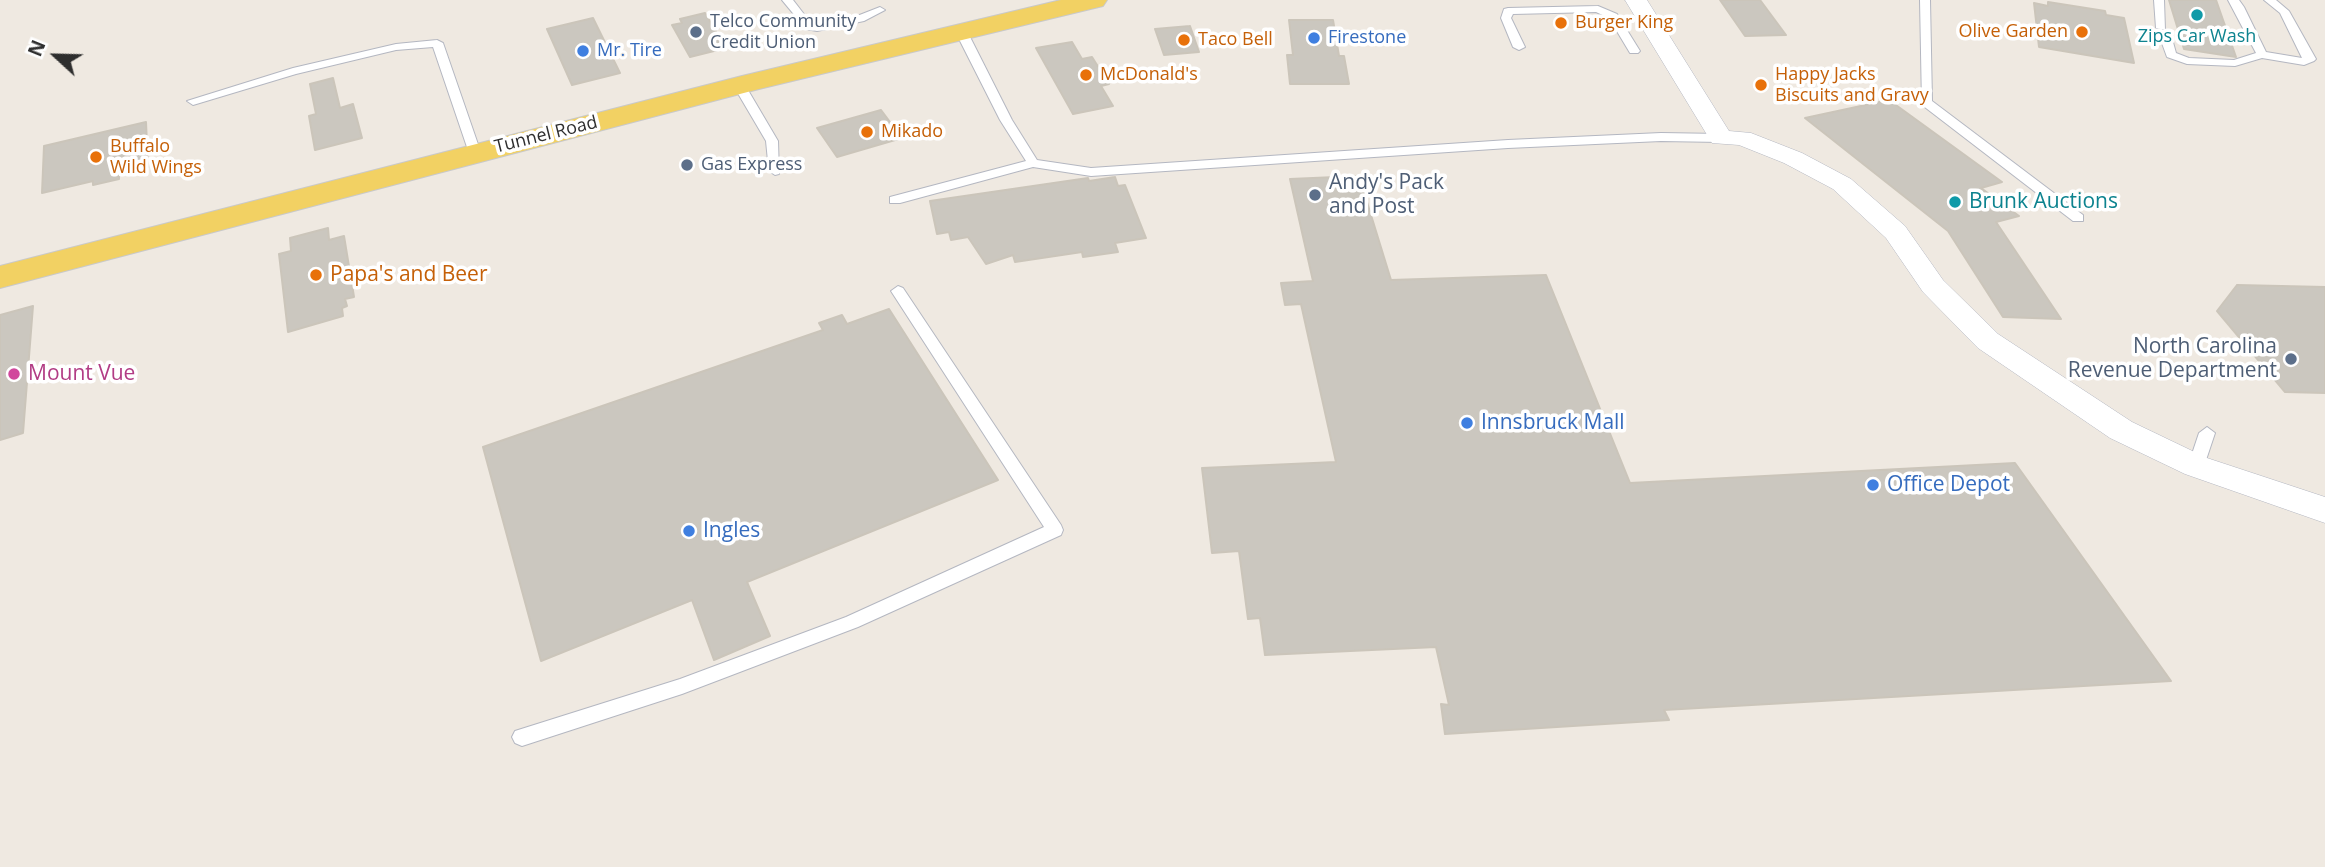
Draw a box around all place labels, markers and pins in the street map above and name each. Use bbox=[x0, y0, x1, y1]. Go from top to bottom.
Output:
marker: Zips Car Wash bbox=[2189, 7, 2205, 23]
place label: Telco Community Credit Union bbox=[710, 11, 856, 54]
place label: Burger King bbox=[1575, 12, 1673, 34]
marker: Burger King bbox=[1553, 15, 1569, 31]
place label: Olive Garden bbox=[1959, 21, 2068, 43]
marker: Telco Community Credit Union bbox=[688, 24, 704, 40]
marker: Olive Garden bbox=[2074, 24, 2090, 40]
place label: Zips Car Wash bbox=[2138, 26, 2256, 48]
place label: Firestone bbox=[1328, 27, 1406, 49]
place label: Taco Bell bbox=[1198, 29, 1273, 51]
marker: Firestone bbox=[1306, 30, 1322, 46]
marker: Taco Bell bbox=[1176, 32, 1192, 48]
place label: Mr. Tire bbox=[597, 40, 662, 62]
marker: Mr. Tire bbox=[575, 43, 591, 59]
place label: McDonald's bbox=[1100, 64, 1198, 86]
place label: Happy Jacks Biscuits and Gravy bbox=[1775, 64, 1929, 106]
marker: McDonald's bbox=[1078, 67, 1094, 83]
marker: Happy Jacks Biscuits and Gravy bbox=[1753, 77, 1769, 93]
place label: Mikado bbox=[881, 121, 943, 143]
marker: Mikado bbox=[859, 124, 875, 140]
place label: Buffalo Wild Wings bbox=[110, 136, 202, 178]
marker: Buffalo Wild Wings bbox=[88, 149, 104, 165]
place label: Gas Express bbox=[701, 154, 802, 176]
marker: Gas Express bbox=[679, 157, 695, 173]
place label: Andy's Pack and Post bbox=[1329, 170, 1444, 220]
marker: Andy's Pack and Post bbox=[1307, 187, 1323, 203]
place label: Brunk Auctions bbox=[1969, 189, 2118, 215]
marker: Brunk Auctions bbox=[1947, 194, 1963, 210]
place label: Papa's and Beer bbox=[330, 262, 487, 288]
marker: Papa's and Beer bbox=[308, 267, 324, 283]
place label: North Carolina Revenue Department bbox=[2068, 334, 2277, 384]
marker: North Carolina Revenue Department bbox=[2283, 351, 2299, 367]
place label: Mount Vue bbox=[28, 361, 135, 387]
marker: Mount Vue bbox=[6, 366, 22, 382]
place label: Innsbruck Mall bbox=[1481, 410, 1625, 436]
marker: Innsbruck Mall bbox=[1459, 415, 1475, 431]
place label: Office Depot bbox=[1887, 472, 2010, 498]
marker: Office Depot bbox=[1865, 477, 1881, 493]
place label: Ingles bbox=[703, 518, 760, 544]
marker: Ingles bbox=[681, 523, 697, 539]

